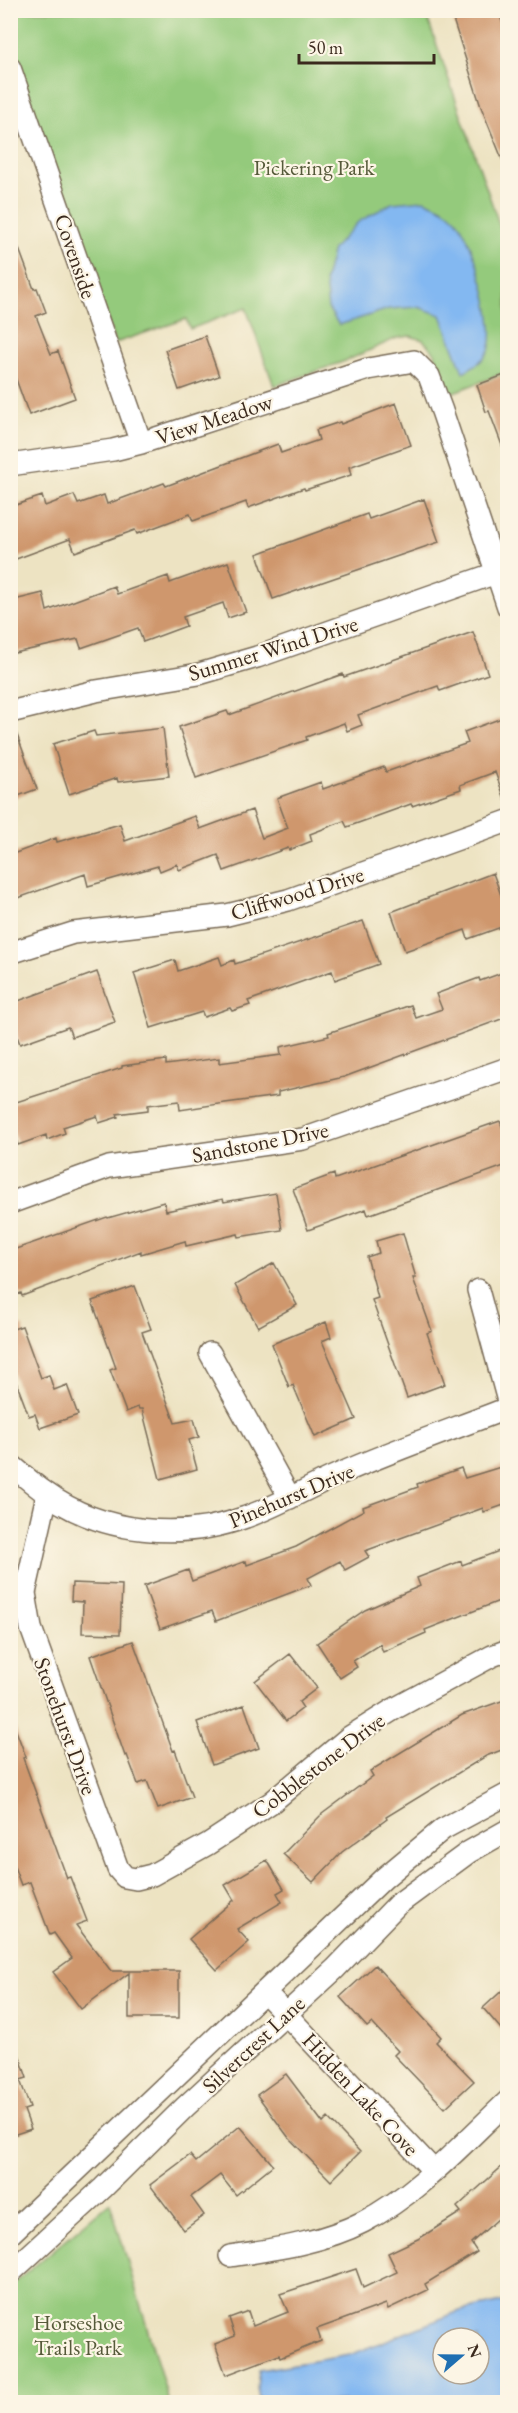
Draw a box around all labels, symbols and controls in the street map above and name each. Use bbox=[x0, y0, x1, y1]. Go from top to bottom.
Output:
scale bar bbox=[299, 27, 434, 65]
text: 50 m bbox=[308, 36, 343, 59]
park label: Pickering Park bbox=[253, 153, 375, 182]
street label: Covenside bbox=[48, 210, 104, 303]
street label: View Meadow bbox=[152, 387, 277, 452]
street label: Summer Wind Drive bbox=[185, 609, 362, 688]
street label: Cliffwood Drive bbox=[227, 859, 368, 927]
street label: Sandstone Drive bbox=[189, 1115, 331, 1170]
street label: Pinehurst Drive bbox=[224, 1456, 359, 1535]
street label: Stonehurst Drive bbox=[27, 1654, 104, 1799]
street label: Cobblestone Drive bbox=[246, 1706, 391, 1825]
street label: Silvercrest Lane bbox=[196, 1989, 311, 2100]
street label: Hidden Lake Cove bbox=[296, 2026, 426, 2163]
park label: Horseshoe Trails Park bbox=[33, 2308, 123, 2362]
north arrow bbox=[431, 2326, 491, 2386]
text: N bbox=[463, 2341, 487, 2361]

